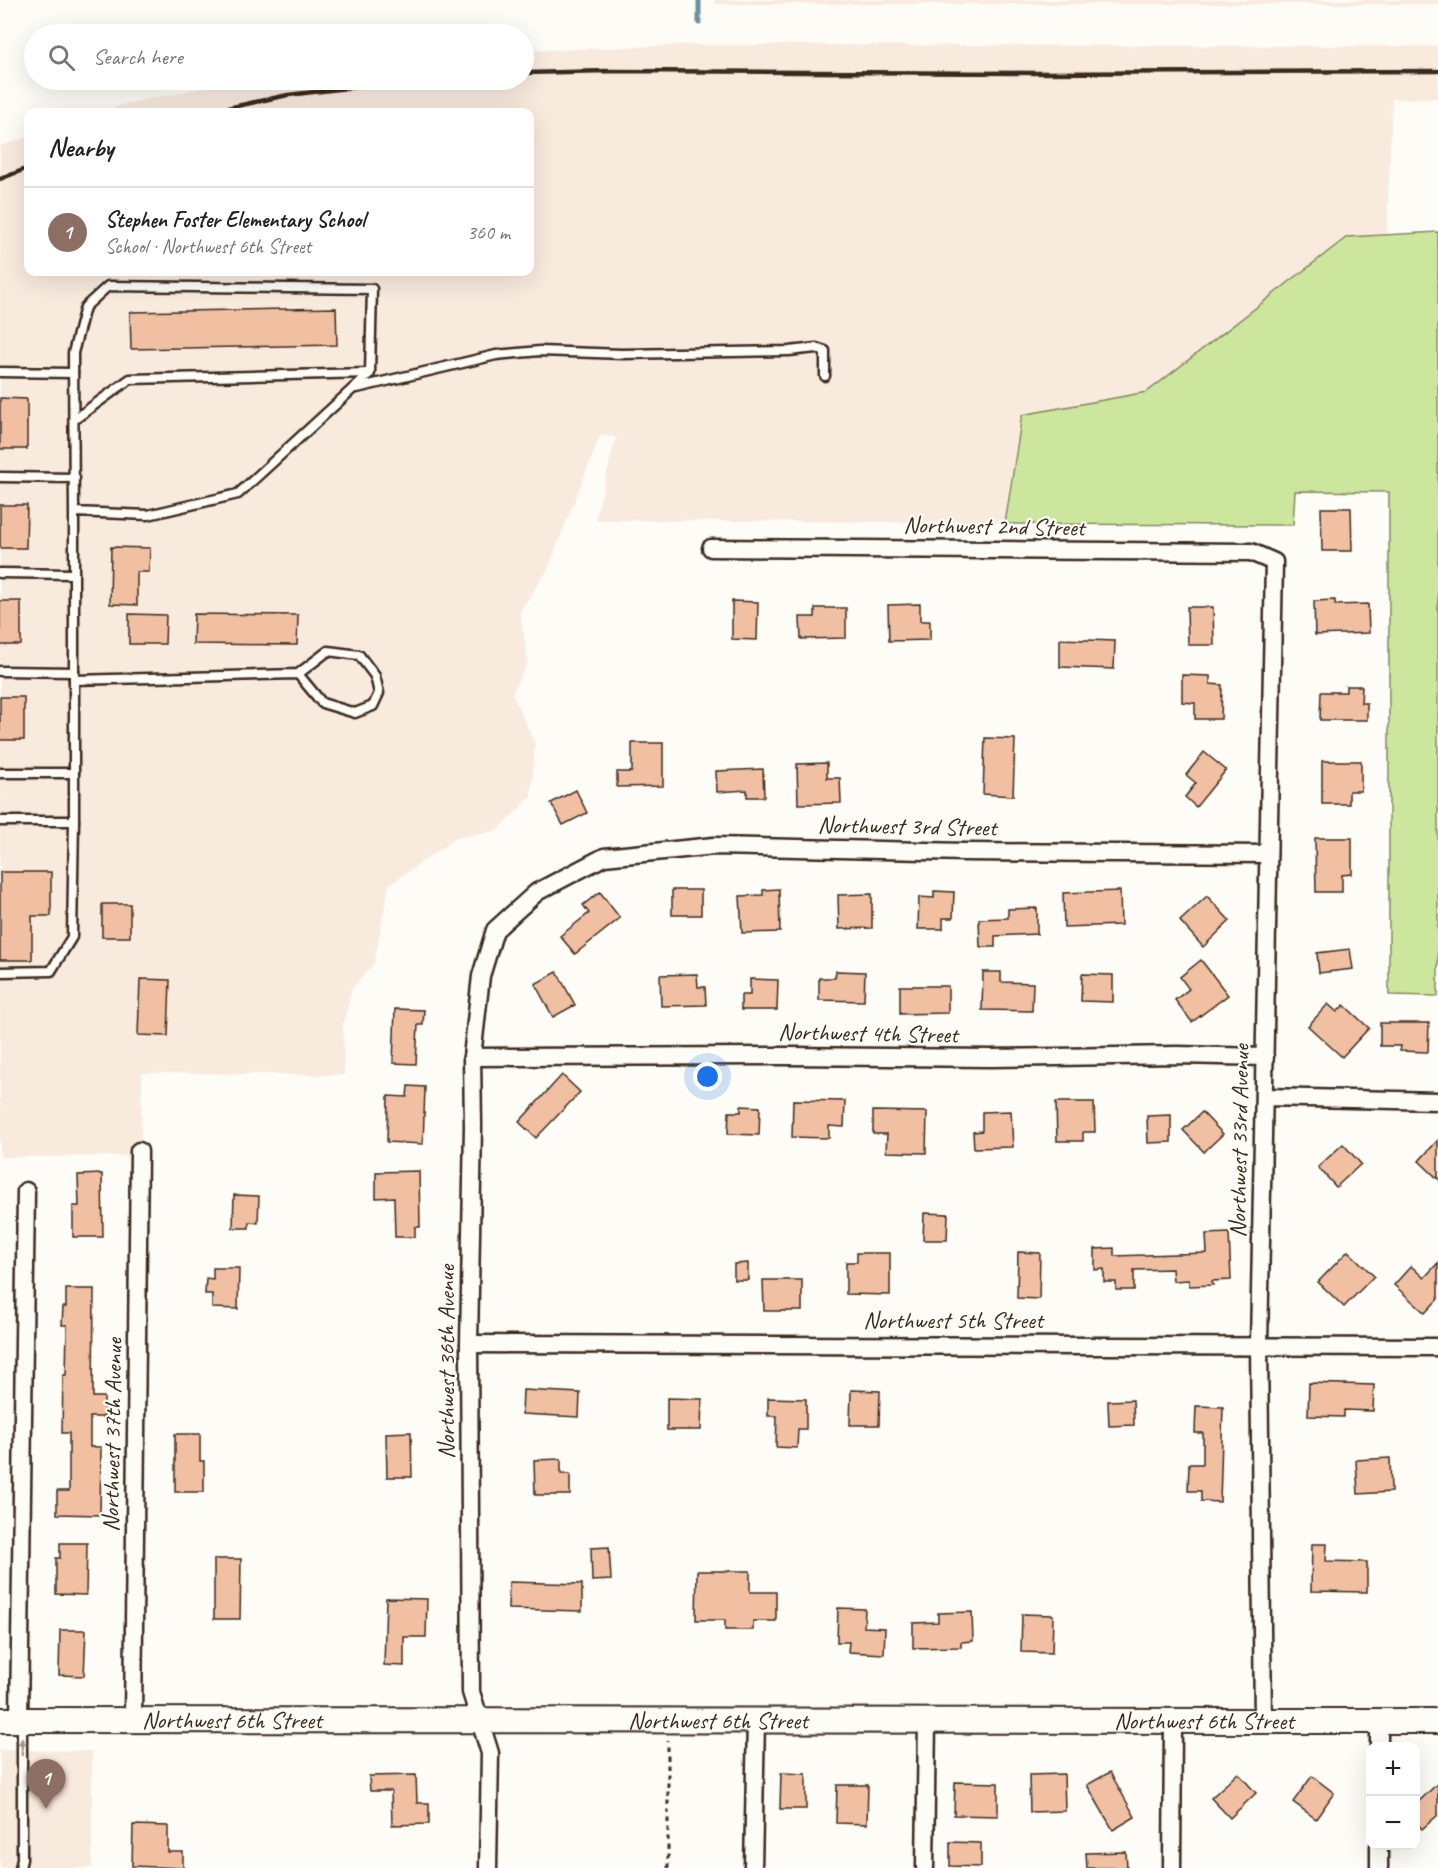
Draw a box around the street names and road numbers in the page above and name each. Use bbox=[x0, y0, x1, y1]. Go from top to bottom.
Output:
street label: Northwest 2nd Street bbox=[903, 509, 1087, 543]
street label: Northwest 3rd Street bbox=[817, 809, 999, 843]
street label: Northwest 4th Street bbox=[778, 1016, 960, 1050]
street label: Northwest 33rd Avenue bbox=[1222, 1042, 1256, 1238]
street label: Northwest 36th Avenue bbox=[431, 1263, 461, 1459]
street label: Northwest 5th Street bbox=[863, 1305, 1045, 1335]
street label: Northwest 37th Avenue bbox=[95, 1336, 129, 1532]
street label: Northwest 6th Street bbox=[142, 1705, 324, 1735]
street label: Northwest 6th Street bbox=[628, 1705, 810, 1736]
street label: Northwest 6th Street bbox=[1114, 1706, 1296, 1736]

